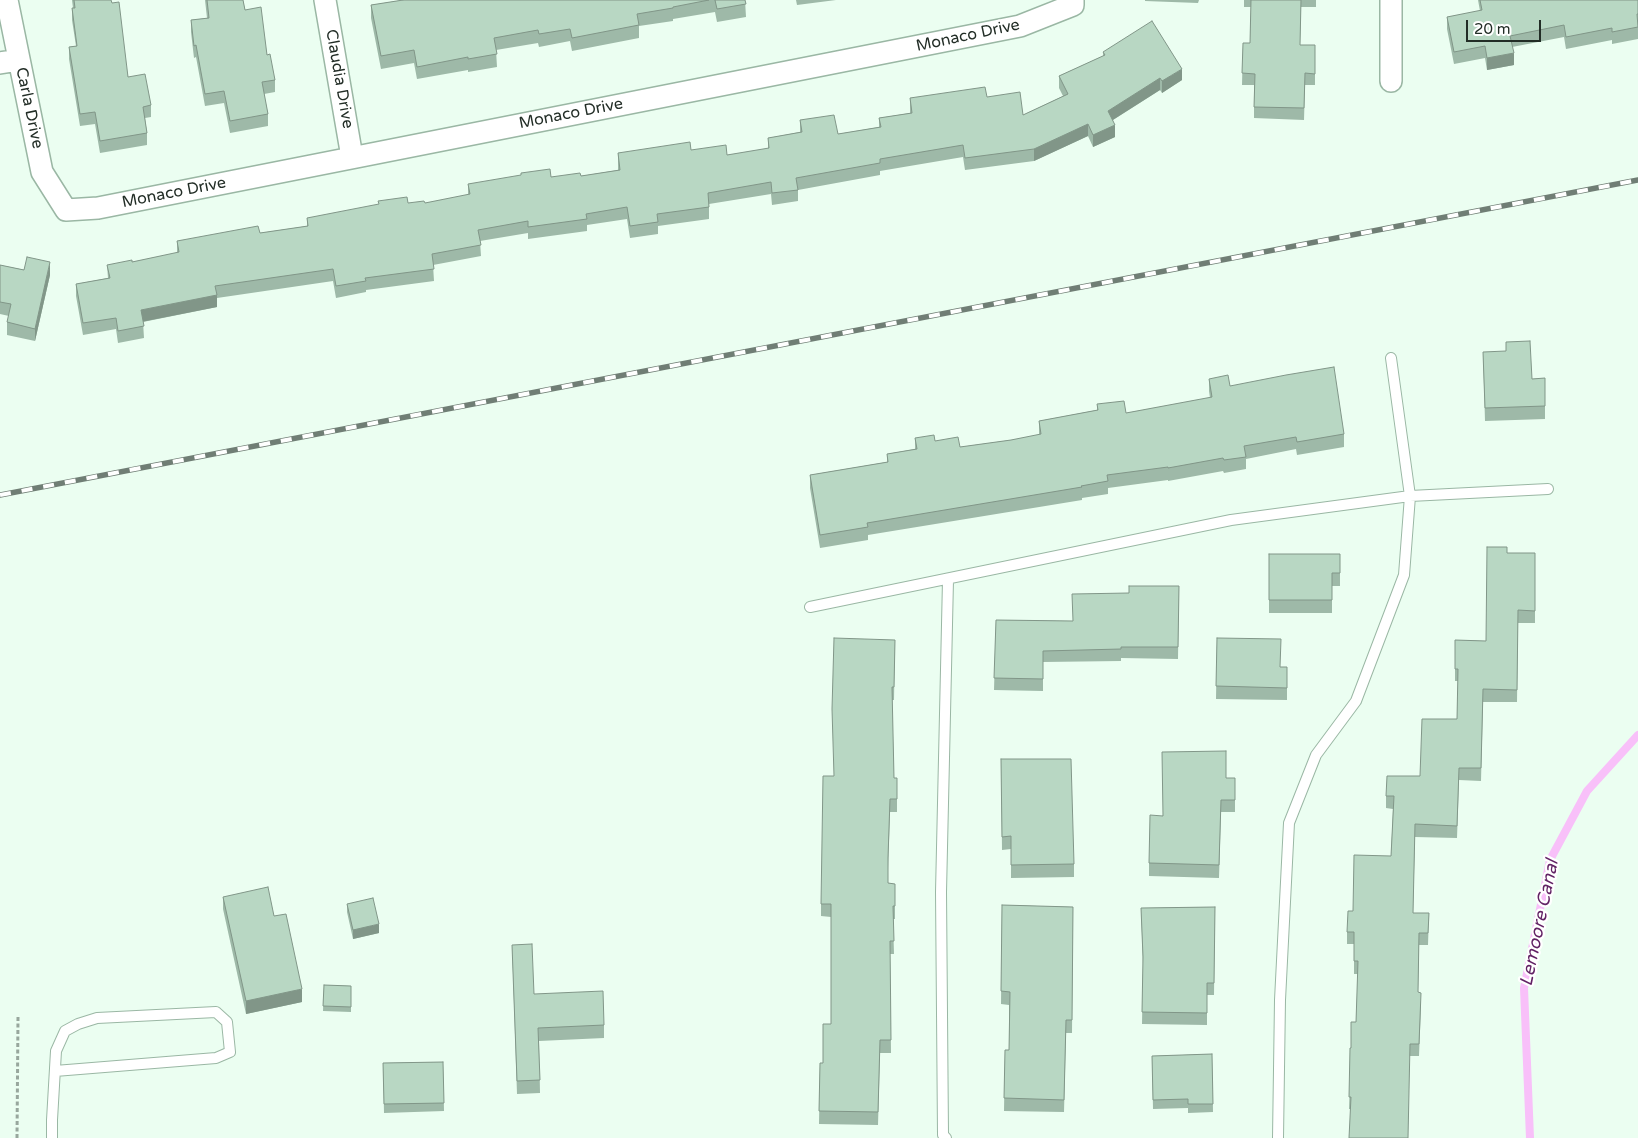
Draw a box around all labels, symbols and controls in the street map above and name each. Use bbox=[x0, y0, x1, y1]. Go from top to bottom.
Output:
scale bar bbox=[1468, 10, 1543, 42]
street label: Monaco Drive bbox=[914, 16, 1022, 56]
text: 20 m bbox=[1474, 20, 1511, 38]
street label: Claudia Drive bbox=[321, 28, 357, 130]
street label: Carla Drive bbox=[11, 66, 47, 150]
street label: Monaco Drive bbox=[517, 95, 625, 133]
street label: Monaco Drive bbox=[120, 174, 228, 212]
water label: Lemoore Canal bbox=[1516, 858, 1564, 988]

